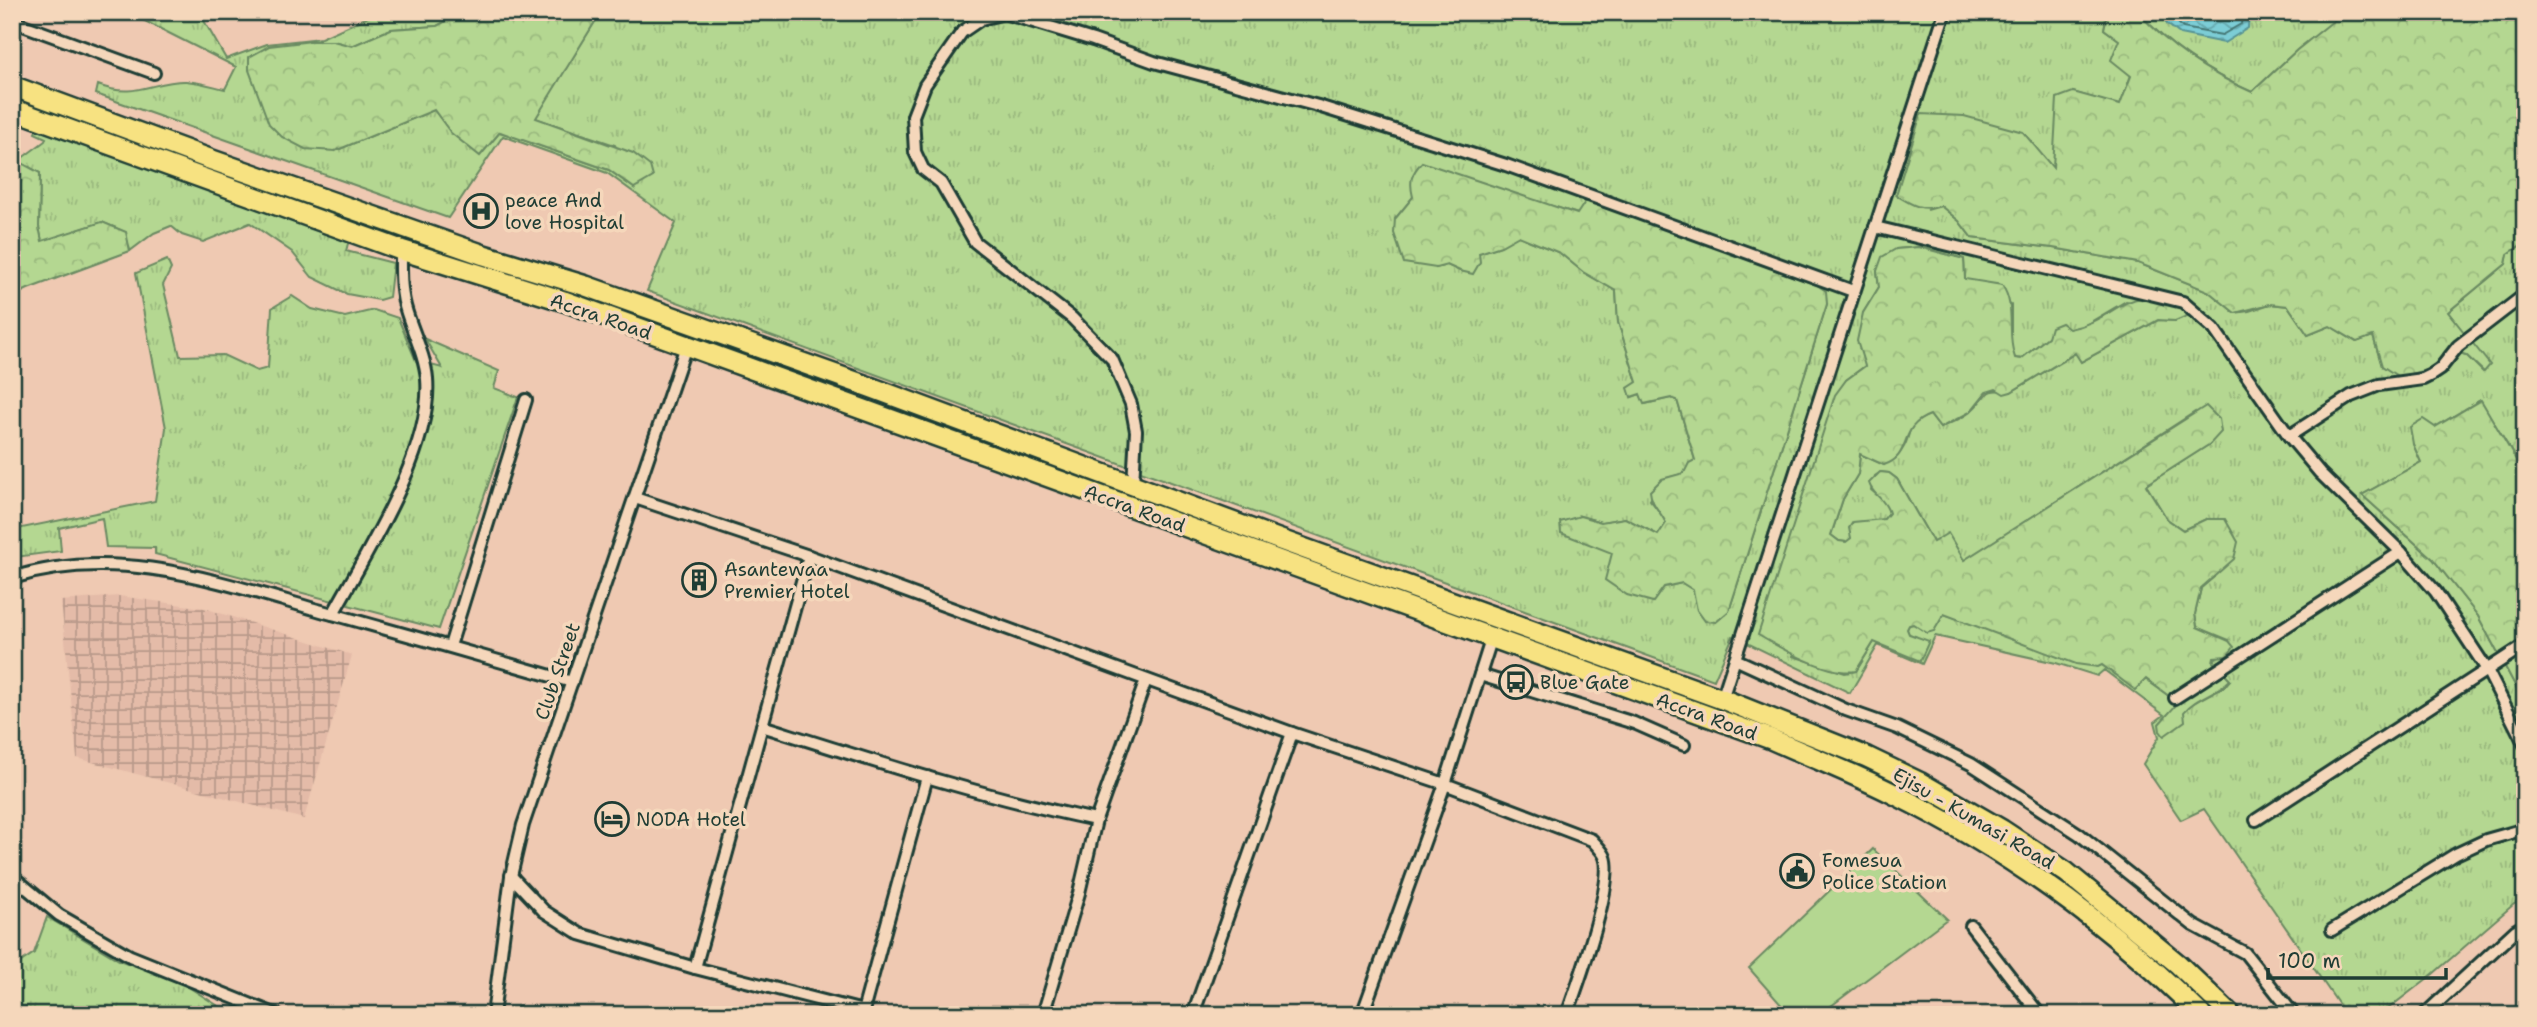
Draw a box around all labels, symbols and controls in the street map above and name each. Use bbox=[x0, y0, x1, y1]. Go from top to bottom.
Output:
place label: peace And love Hospital bbox=[505, 188, 624, 235]
hospital icon: peace And love Hospital bbox=[462, 192, 500, 230]
street label: Accra Road bbox=[547, 287, 655, 346]
street label: Accra Road bbox=[1081, 479, 1189, 538]
place label: Asantewaa Premier Hotel bbox=[724, 557, 850, 604]
building icon: Asantewaa Premier Hotel bbox=[680, 561, 718, 599]
street label: Club Street bbox=[529, 619, 586, 723]
bus stop icon: Blue Gate bbox=[1497, 663, 1535, 701]
place label: Blue Gate bbox=[1540, 670, 1630, 695]
street label: Accra Road bbox=[1653, 687, 1761, 746]
street label: Ejisu - Kumasi Road bbox=[1888, 762, 2059, 875]
hotel icon: NODA Hotel bbox=[593, 800, 631, 838]
place label: NODA Hotel bbox=[636, 807, 746, 832]
place label: Fomesua Police Station bbox=[1822, 848, 1947, 895]
public building icon: Fomesua Police Station bbox=[1778, 852, 1816, 890]
scale bar bbox=[2268, 936, 2446, 980]
text: 100 m bbox=[2278, 947, 2341, 975]

